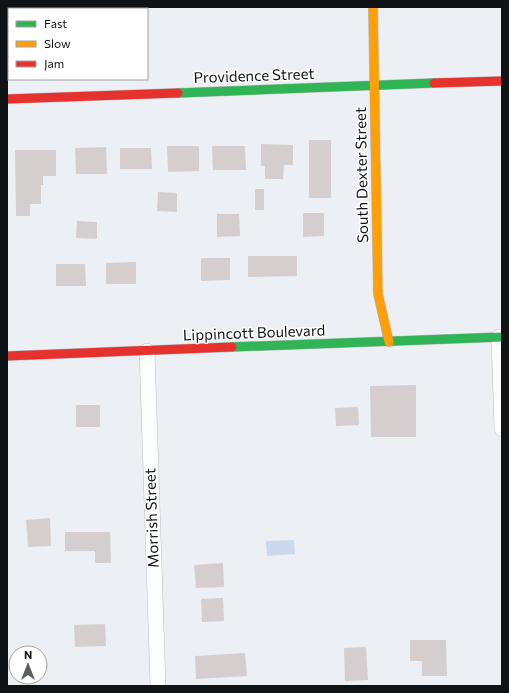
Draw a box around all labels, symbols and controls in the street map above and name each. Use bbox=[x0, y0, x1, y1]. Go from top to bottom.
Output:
legend bbox=[8, 8, 148, 80]
text: Fast bbox=[44, 16, 67, 30]
text: Slow bbox=[44, 36, 71, 50]
text: Jam bbox=[44, 56, 64, 71]
street label: Providence Street bbox=[193, 64, 315, 86]
street label: South Dexter Street bbox=[351, 107, 371, 243]
street label: Lippincott Boulevard bbox=[182, 321, 325, 343]
street label: Morrish Street bbox=[140, 468, 162, 568]
north arrow bbox=[8, 645, 48, 685]
text: N bbox=[24, 648, 32, 661]

